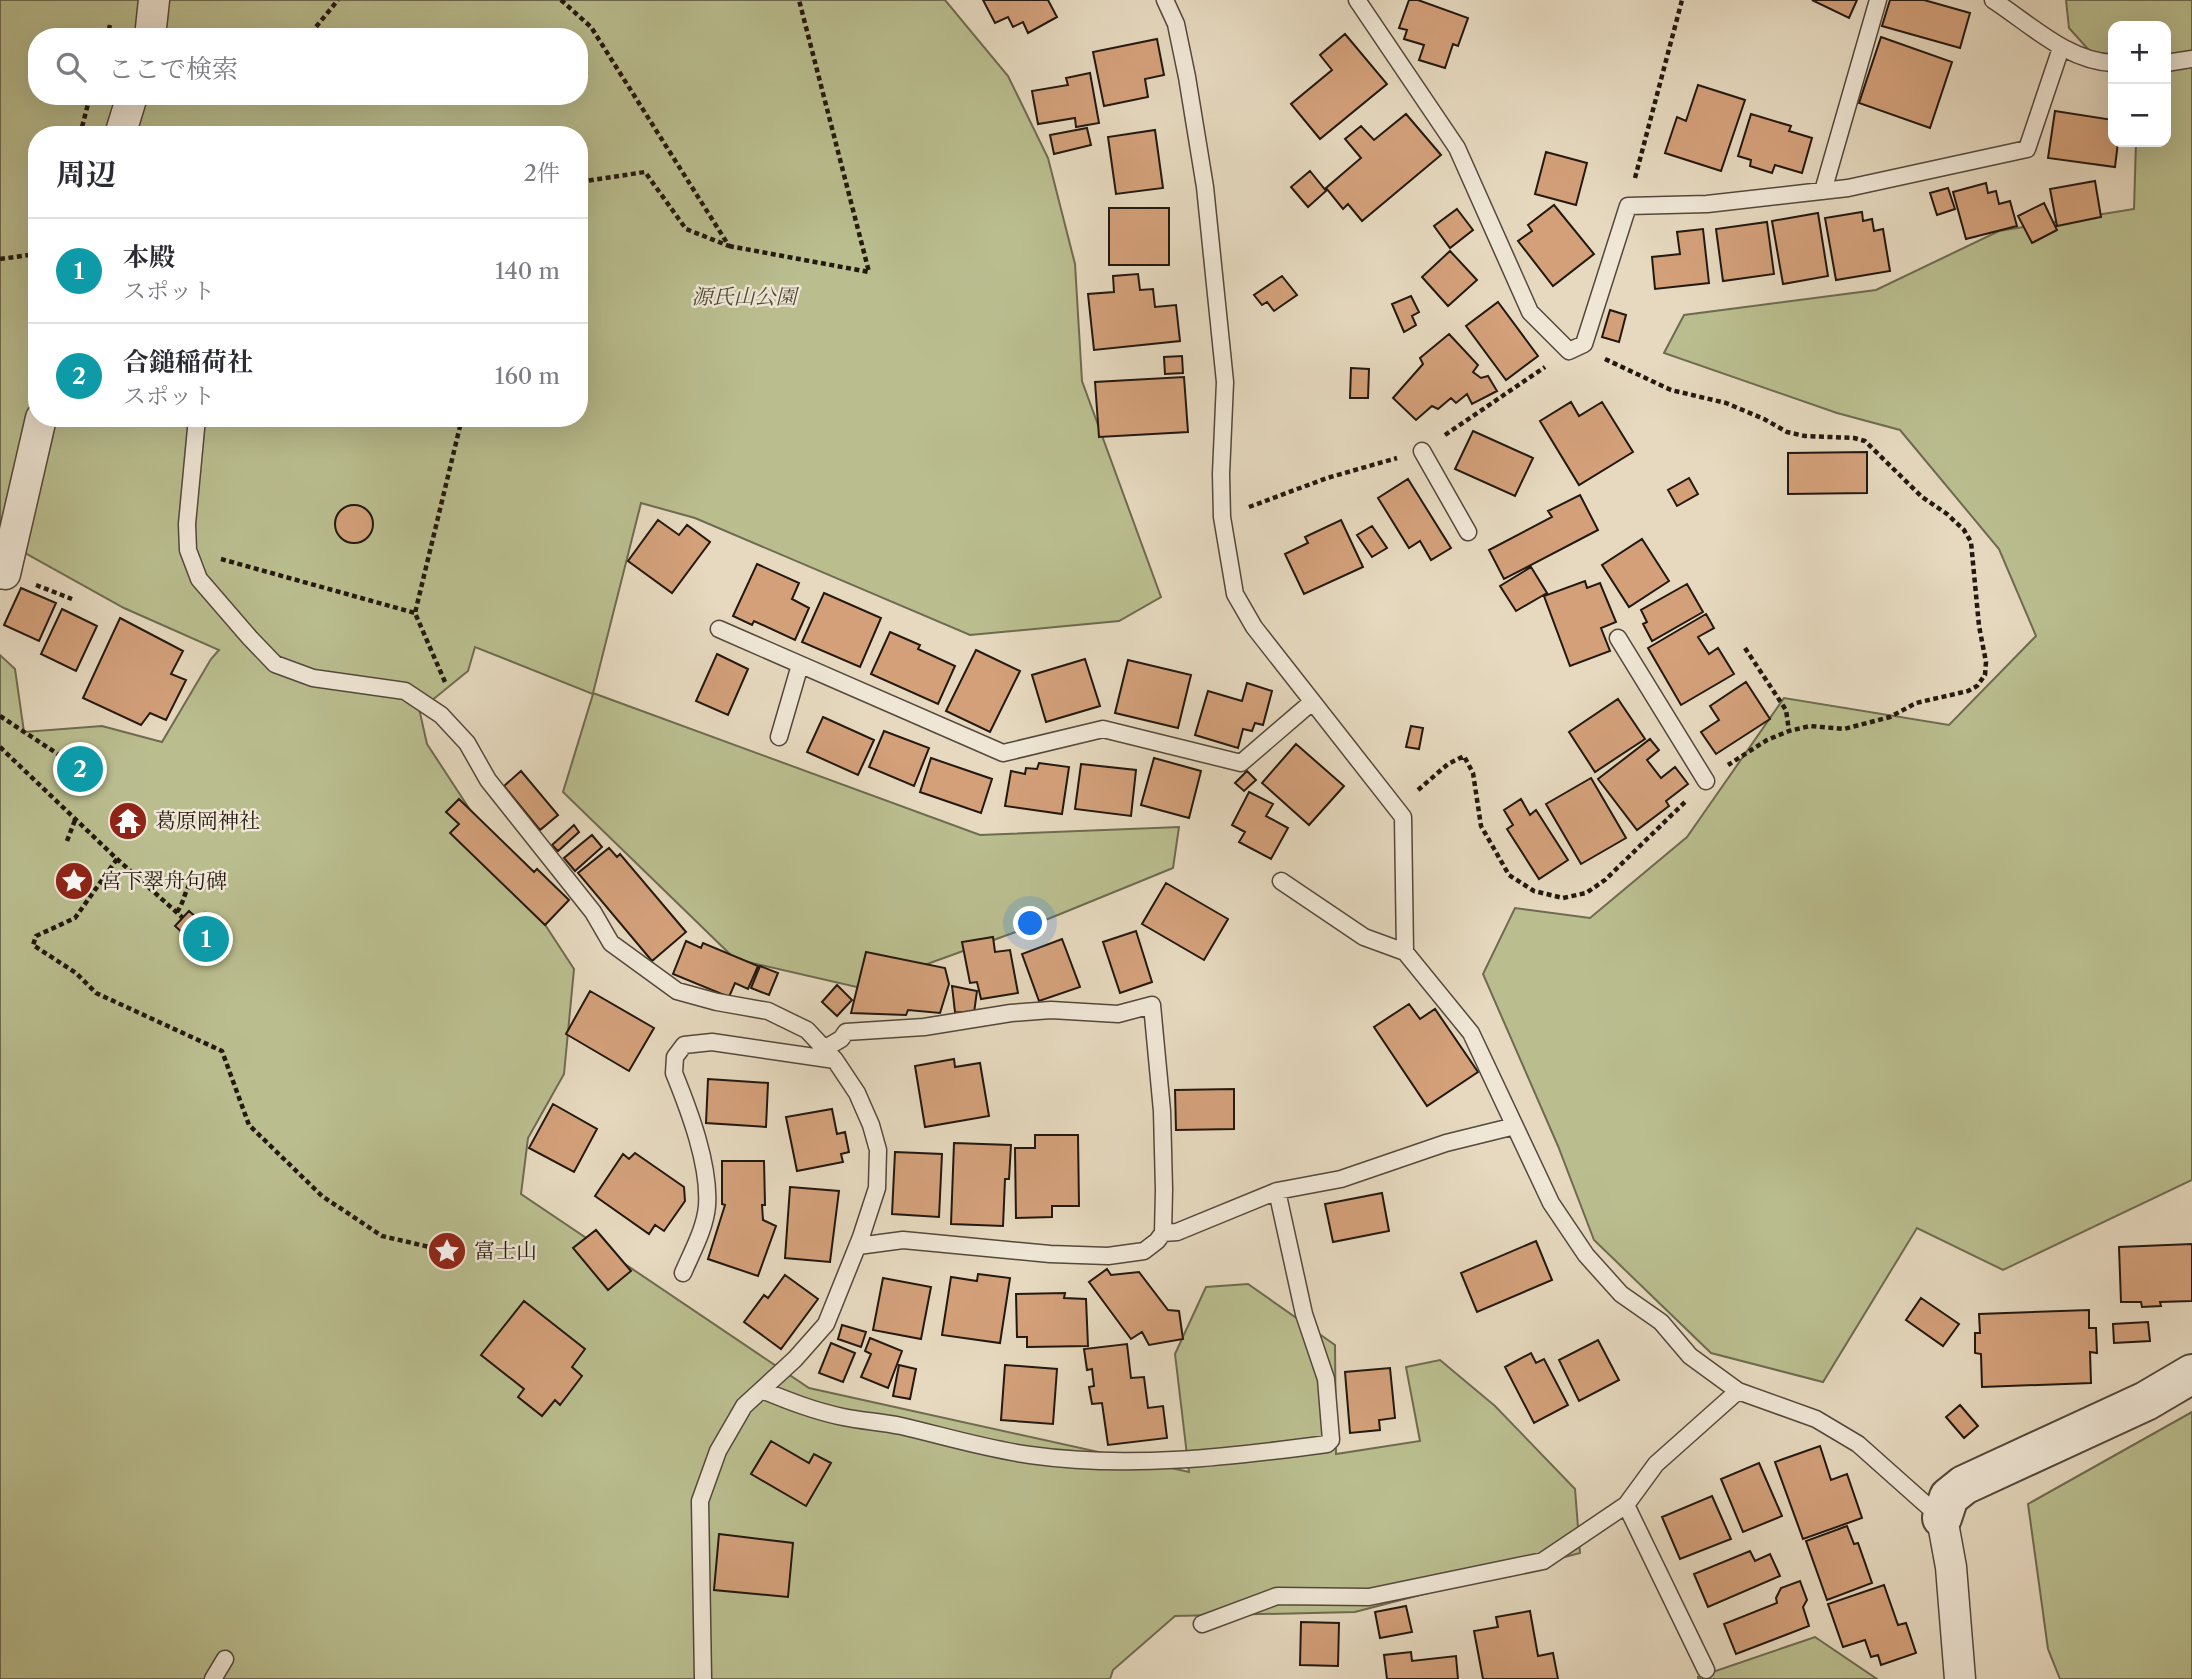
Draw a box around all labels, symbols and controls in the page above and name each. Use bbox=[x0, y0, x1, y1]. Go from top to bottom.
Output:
map controls bbox=[2108, 21, 2171, 147]
button: + bbox=[2108, 21, 2171, 84]
search box bbox=[28, 28, 588, 105]
icon: search bbox=[52, 48, 90, 86]
text: ここで検索 bbox=[108, 53, 238, 85]
button: − bbox=[2108, 84, 2171, 147]
text: 周辺 bbox=[56, 156, 116, 193]
text: 2件 bbox=[524, 159, 560, 187]
text: 本殿 bbox=[123, 241, 175, 273]
text: 1 bbox=[74, 257, 84, 285]
text: 140 m bbox=[495, 257, 560, 285]
text: スポット bbox=[123, 277, 215, 305]
park label: 源氏山公園 bbox=[692, 284, 799, 309]
text: 合鎚稲荷社 bbox=[123, 346, 253, 378]
text: 2 bbox=[72, 362, 86, 390]
text: 160 m bbox=[495, 362, 560, 390]
text: スポット bbox=[123, 382, 215, 410]
pin: 2 bbox=[57, 743, 103, 795]
temple icon: 葛原岡神社 bbox=[107, 800, 149, 842]
place label: 葛原岡神社 bbox=[155, 808, 260, 833]
place icon: 宮下翠舟句碑 bbox=[53, 860, 95, 902]
place label: 宮下翠舟句碑 bbox=[101, 868, 227, 893]
your location bbox=[1013, 906, 1047, 940]
pin: 1 bbox=[183, 913, 229, 965]
place icon: 富士山 bbox=[426, 1230, 468, 1272]
place label: 富士山 bbox=[474, 1238, 537, 1263]

